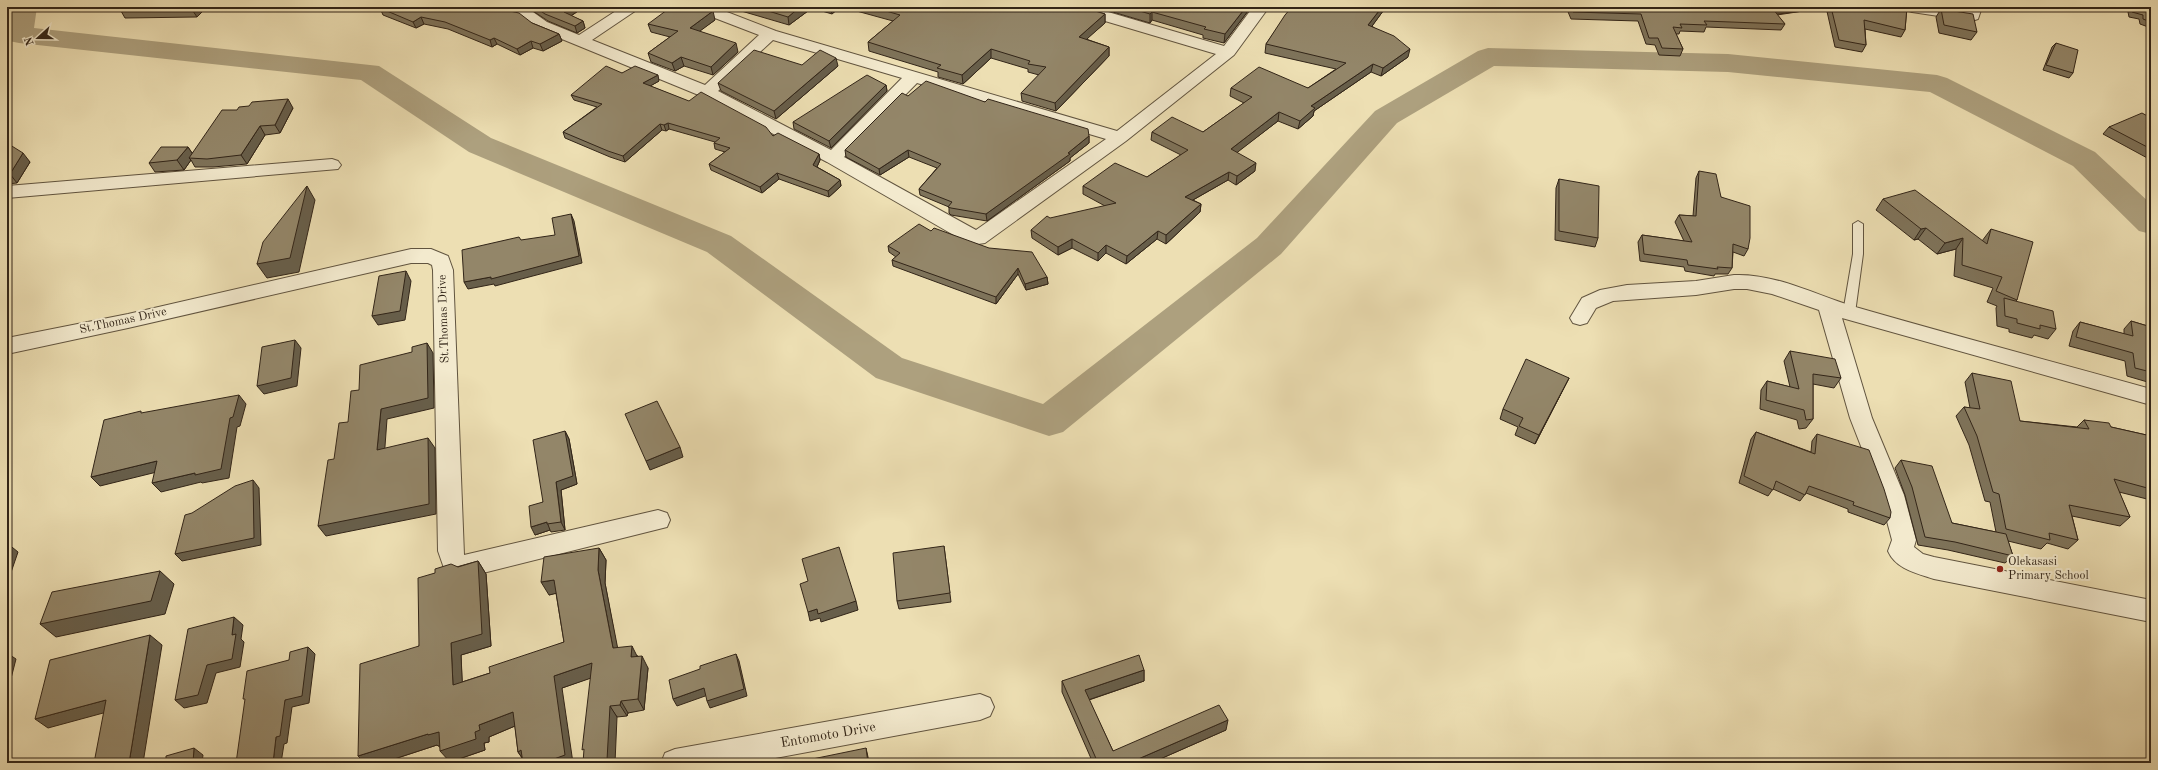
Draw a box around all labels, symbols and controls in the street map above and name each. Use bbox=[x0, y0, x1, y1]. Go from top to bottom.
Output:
north arrow bbox=[18, 18, 58, 58]
text: N bbox=[23, 35, 37, 47]
street label: St.Thomas Drive bbox=[436, 274, 452, 364]
street label: St.Thomas Drive bbox=[78, 306, 168, 336]
place label: Olekasasi Primary School bbox=[2008, 556, 2089, 582]
marker: Olekasasi Primary School bbox=[1995, 564, 2005, 574]
street label: Entomoto Drive bbox=[779, 720, 877, 750]

